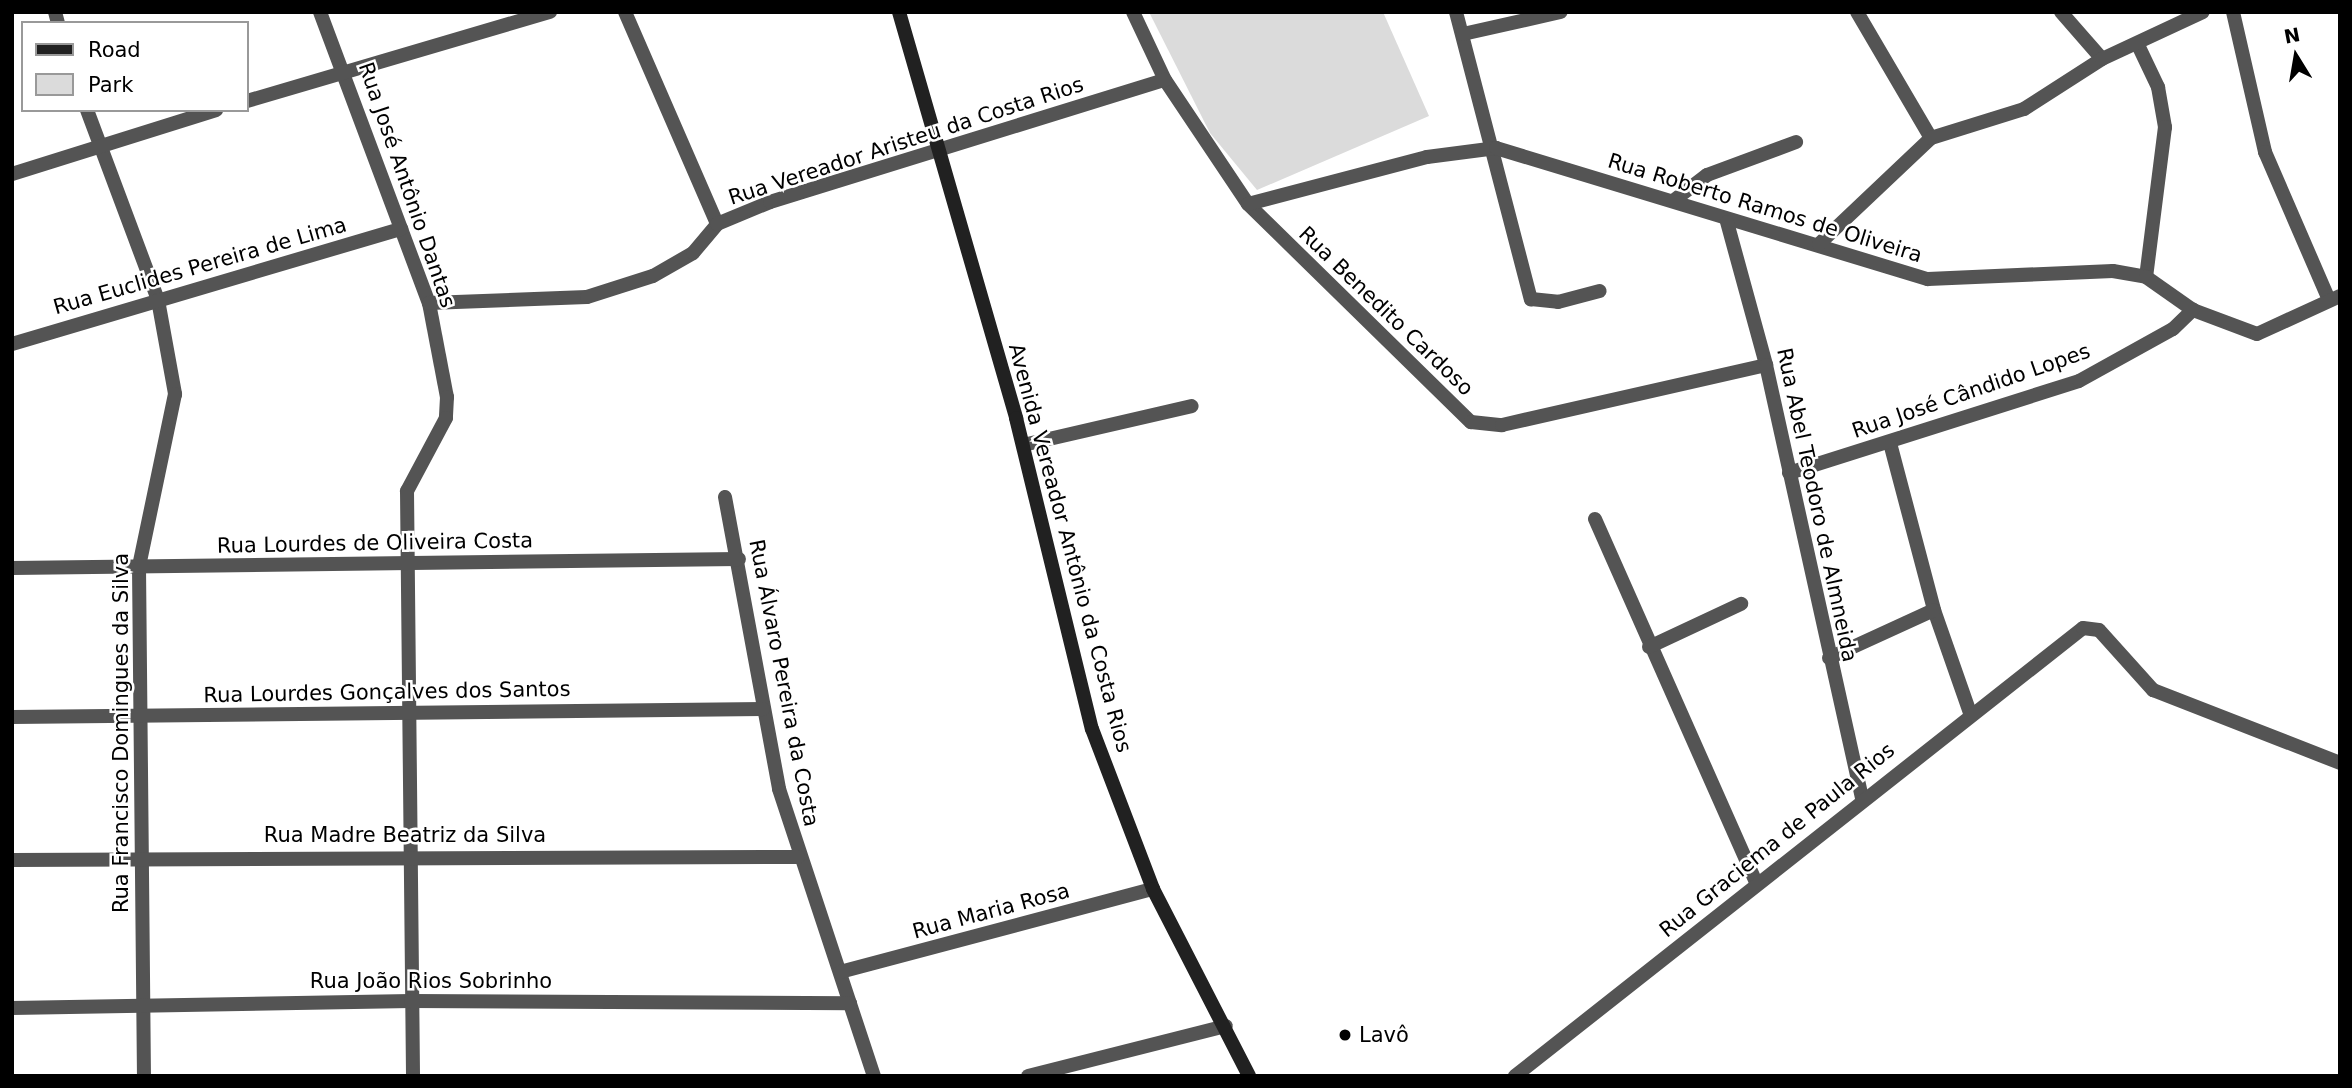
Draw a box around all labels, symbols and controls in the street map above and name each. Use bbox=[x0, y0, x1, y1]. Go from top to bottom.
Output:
legend bbox=[21, 21, 248, 112]
north arrow bbox=[2261, 21, 2331, 91]
text: N bbox=[2282, 23, 2302, 48]
text: Road bbox=[88, 38, 141, 62]
street label: Rua José Antônio Dantas bbox=[353, 59, 461, 311]
street label: Rua Vereador Aristeu da Costa Rios bbox=[725, 72, 1087, 210]
text: Park bbox=[88, 73, 133, 97]
street label: Rua Roberto Ramos de Oliveira bbox=[1605, 148, 1925, 268]
street label: Rua Euclides Pereira de Lima bbox=[50, 212, 350, 320]
street label: Rua Benedito Cardoso bbox=[1294, 221, 1478, 401]
street label: Rua José Cândido Lopes bbox=[1849, 338, 2093, 444]
street label: Avenida Vereador Antônio da Costa Rios bbox=[1003, 341, 1137, 755]
street label: Rua Abel Teodoro de Almneida bbox=[1771, 346, 1863, 664]
street label: Rua Lourdes de Oliveira Costa bbox=[217, 528, 533, 558]
street label: Rua Álvaro Pereira da Costa bbox=[744, 537, 824, 829]
street label: Rua Francisco Domingues da Silva bbox=[108, 553, 134, 913]
street label: Rua Lourdes Gonçalves dos Santos bbox=[203, 676, 571, 708]
street label: Rua Graciema de Paula Rios bbox=[1654, 737, 1900, 943]
street label: Rua Madre Beatriz da Silva bbox=[264, 822, 546, 848]
street label: Rua Maria Rosa bbox=[910, 878, 1072, 944]
street label: Rua João Rios Sobrinho bbox=[310, 968, 552, 994]
place label: Lavô bbox=[1359, 1022, 1409, 1048]
marker: Lavô bbox=[1337, 1027, 1353, 1043]

